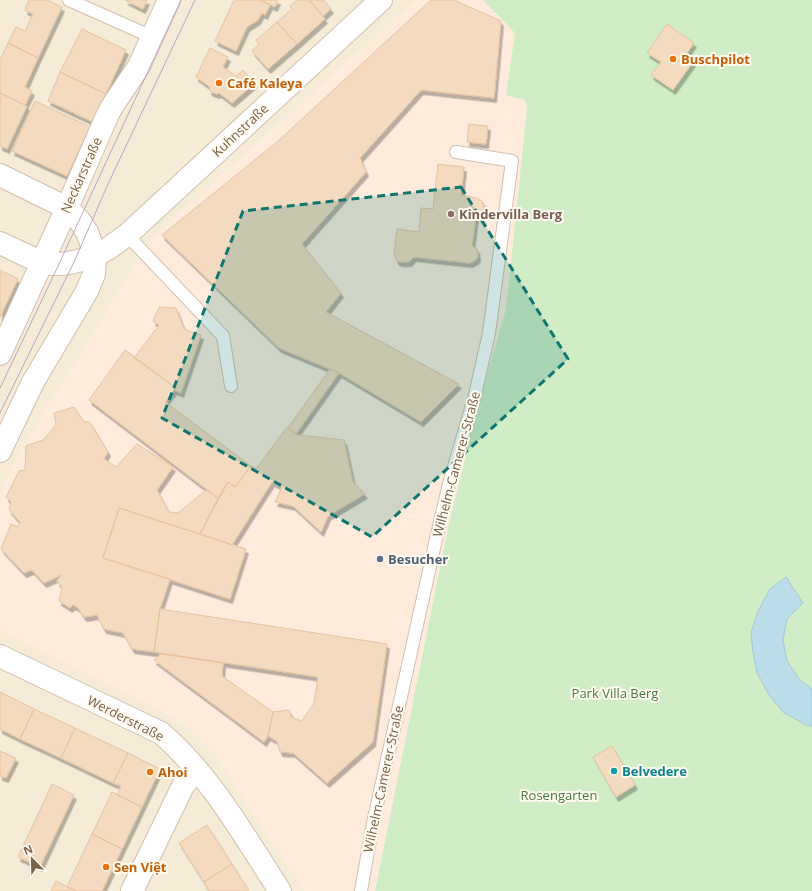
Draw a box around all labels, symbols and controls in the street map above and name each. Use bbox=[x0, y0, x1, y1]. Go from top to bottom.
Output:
place label: Buschpilot bbox=[681, 50, 750, 68]
marker: Buschpilot bbox=[668, 54, 678, 64]
place label: Café Kaleya bbox=[227, 74, 303, 92]
marker: Café Kaleya bbox=[214, 78, 224, 88]
street label: Kuhnstraße bbox=[208, 99, 272, 161]
street label: Neckarstraße bbox=[56, 134, 106, 216]
place label: Kindervilla Berg bbox=[459, 205, 563, 223]
marker: Kindervilla Berg bbox=[446, 209, 456, 219]
street label: Wilhelm-Camerer-Straße bbox=[428, 389, 484, 539]
place label: Besucher bbox=[388, 550, 448, 568]
marker: Besucher bbox=[375, 554, 385, 564]
park label: Park Villa Berg bbox=[572, 684, 658, 702]
street label: Werderstraße bbox=[85, 691, 167, 745]
street label: Wilhelm-Camerer-Straße bbox=[359, 704, 407, 854]
place label: Belvedere bbox=[622, 762, 687, 780]
place label: Ahoi bbox=[158, 763, 188, 781]
marker: Belvedere bbox=[609, 766, 619, 776]
marker: Ahoi bbox=[145, 767, 155, 777]
park label: Rosengarten bbox=[521, 786, 597, 804]
north arrow bbox=[12, 839, 52, 879]
text: N bbox=[21, 841, 35, 858]
place label: Sen Việt bbox=[114, 858, 167, 876]
marker: Sen Việt bbox=[101, 862, 111, 872]

